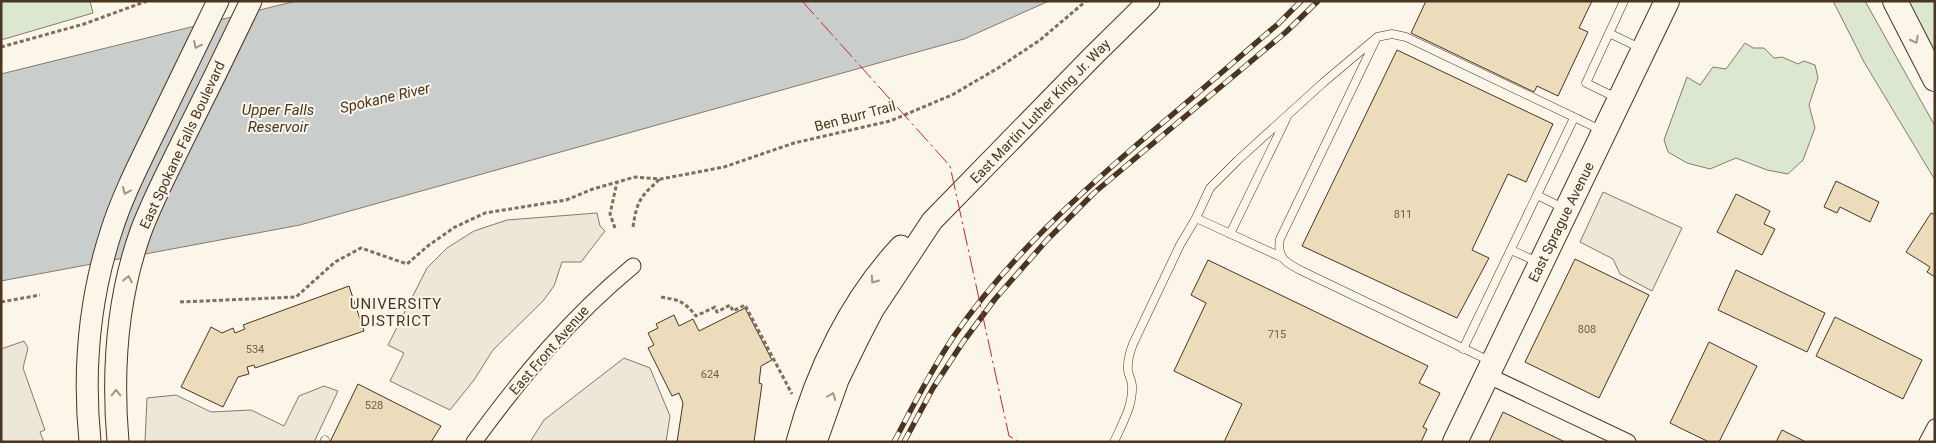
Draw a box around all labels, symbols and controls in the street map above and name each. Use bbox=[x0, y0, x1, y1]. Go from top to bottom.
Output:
street label: East Martin Luther King Jr. Way bbox=[967, 35, 1113, 186]
one-way arrow bbox=[1909, 35, 1919, 44]
one-way arrow bbox=[193, 40, 203, 49]
street label: East Spokane Falls Boulevard bbox=[136, 59, 228, 231]
water label: Spokane River bbox=[338, 79, 433, 117]
street label: Ben Burr Trail bbox=[813, 98, 897, 134]
water label: Upper Falls Reservoir bbox=[242, 101, 314, 136]
street label: East Sprague Avenue bbox=[1525, 159, 1597, 285]
one-way arrow bbox=[122, 186, 133, 195]
house number: 811 bbox=[1394, 208, 1412, 221]
one-way arrow bbox=[122, 274, 132, 283]
one-way arrow bbox=[871, 274, 880, 284]
district label: UNIVERSITY DISTRICT bbox=[350, 295, 442, 330]
street label: East Front Avenue bbox=[506, 302, 592, 398]
house number: 808 bbox=[1578, 323, 1596, 336]
house number: 715 bbox=[1268, 328, 1286, 341]
house number: 534 bbox=[246, 343, 264, 356]
house number: 624 bbox=[701, 368, 719, 381]
one-way arrow bbox=[111, 389, 121, 396]
one-way arrow bbox=[826, 392, 836, 401]
house number: 528 bbox=[365, 399, 383, 412]

